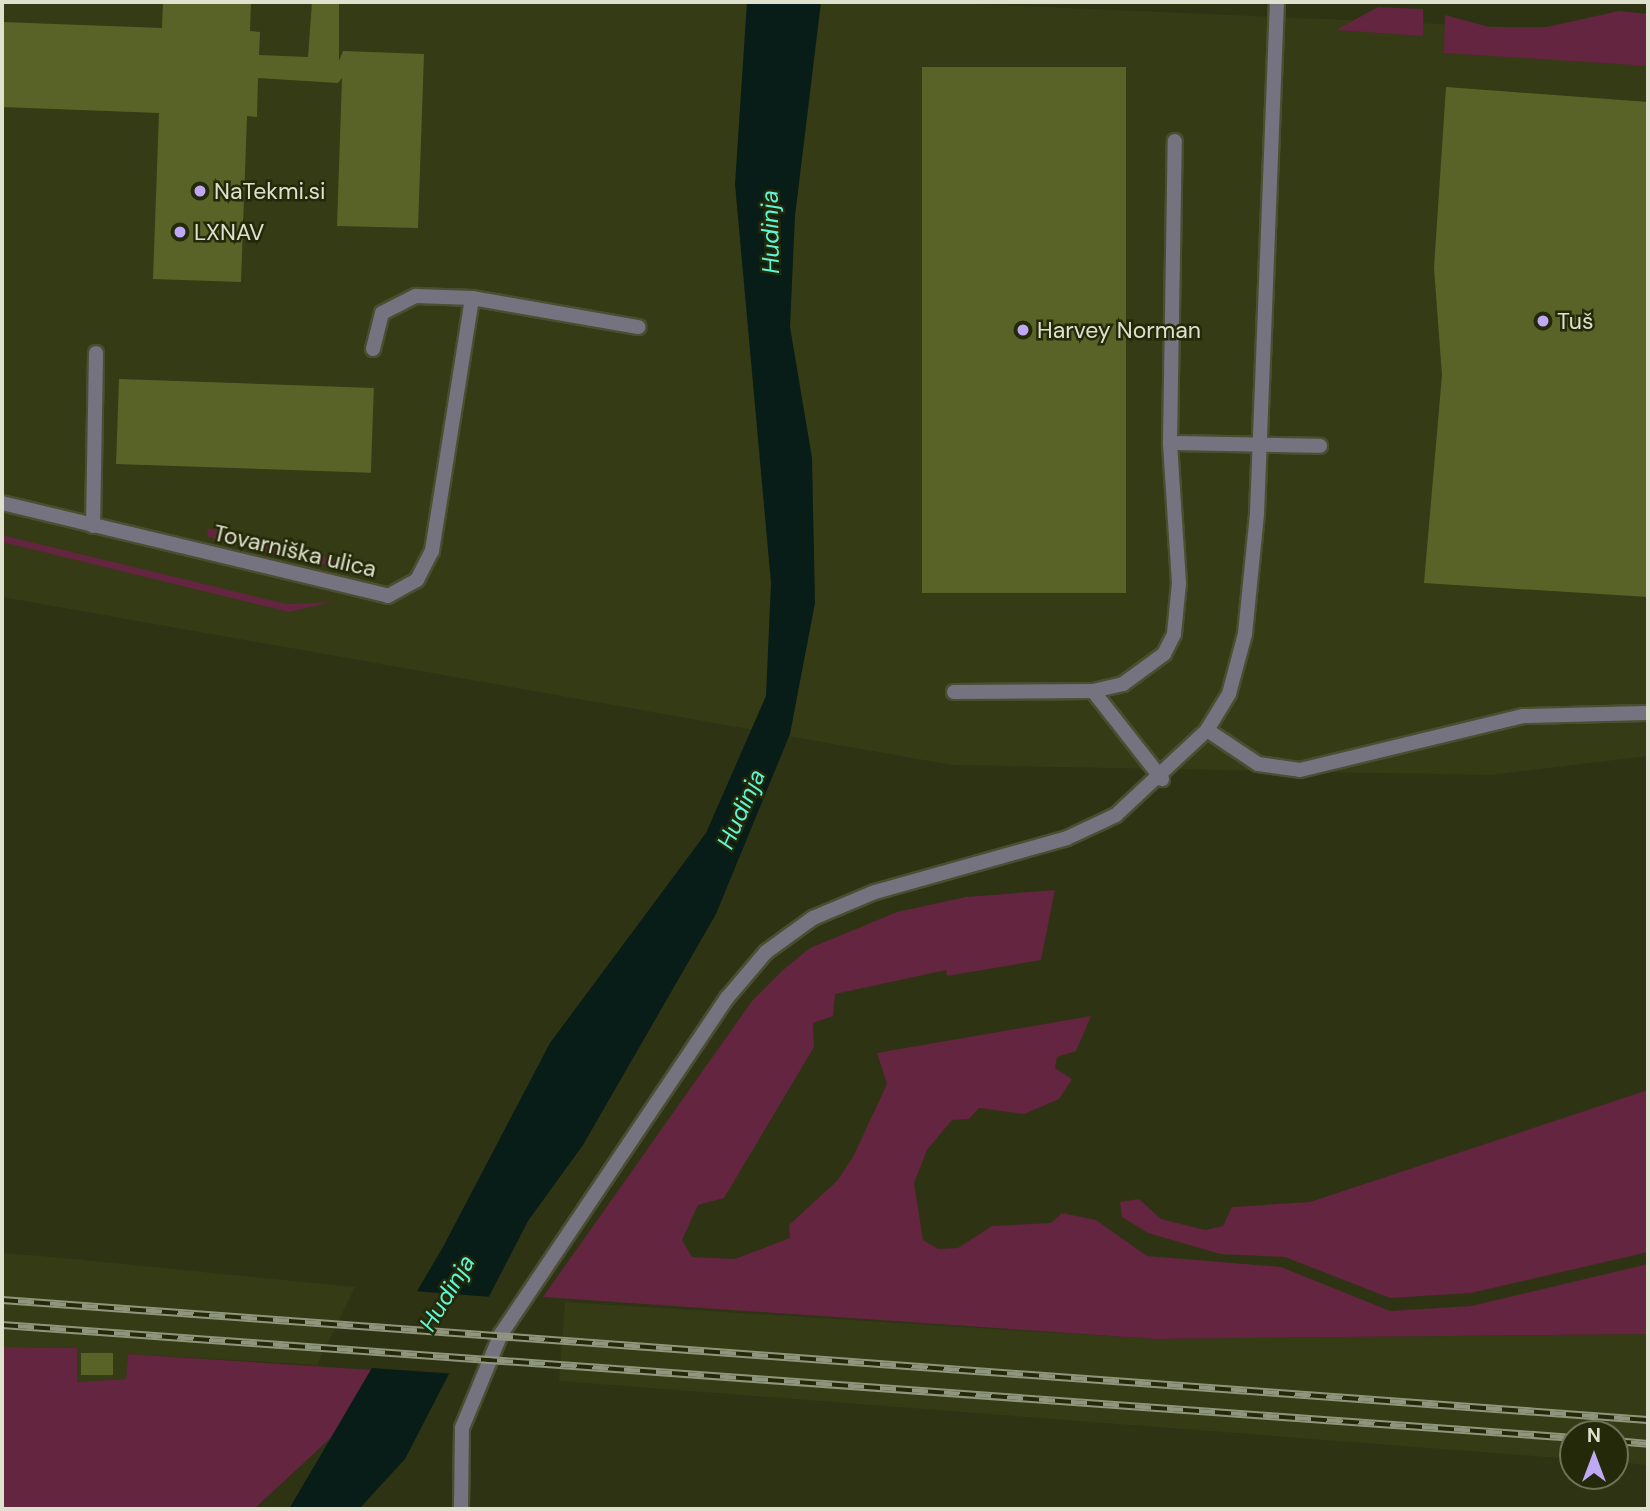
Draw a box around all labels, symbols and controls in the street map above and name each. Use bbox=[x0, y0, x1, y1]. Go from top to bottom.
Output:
place label: NaTekmi.si bbox=[214, 177, 326, 205]
marker: NaTekmi.si bbox=[192, 183, 208, 199]
water label: Hudinja bbox=[755, 190, 785, 274]
place label: LXNAV bbox=[194, 218, 264, 246]
marker: LXNAV bbox=[172, 224, 188, 240]
place label: Tuš bbox=[1557, 307, 1593, 335]
marker: Tuš bbox=[1535, 313, 1551, 329]
place label: Harvey Norman bbox=[1037, 316, 1201, 344]
marker: Harvey Norman bbox=[1015, 322, 1031, 338]
street label: Tovarniška ulica bbox=[211, 519, 379, 583]
water label: Hudinja bbox=[711, 765, 771, 853]
water label: Hudinja bbox=[413, 1250, 481, 1336]
north arrow bbox=[1559, 1420, 1629, 1490]
text: N bbox=[1587, 1423, 1601, 1448]

